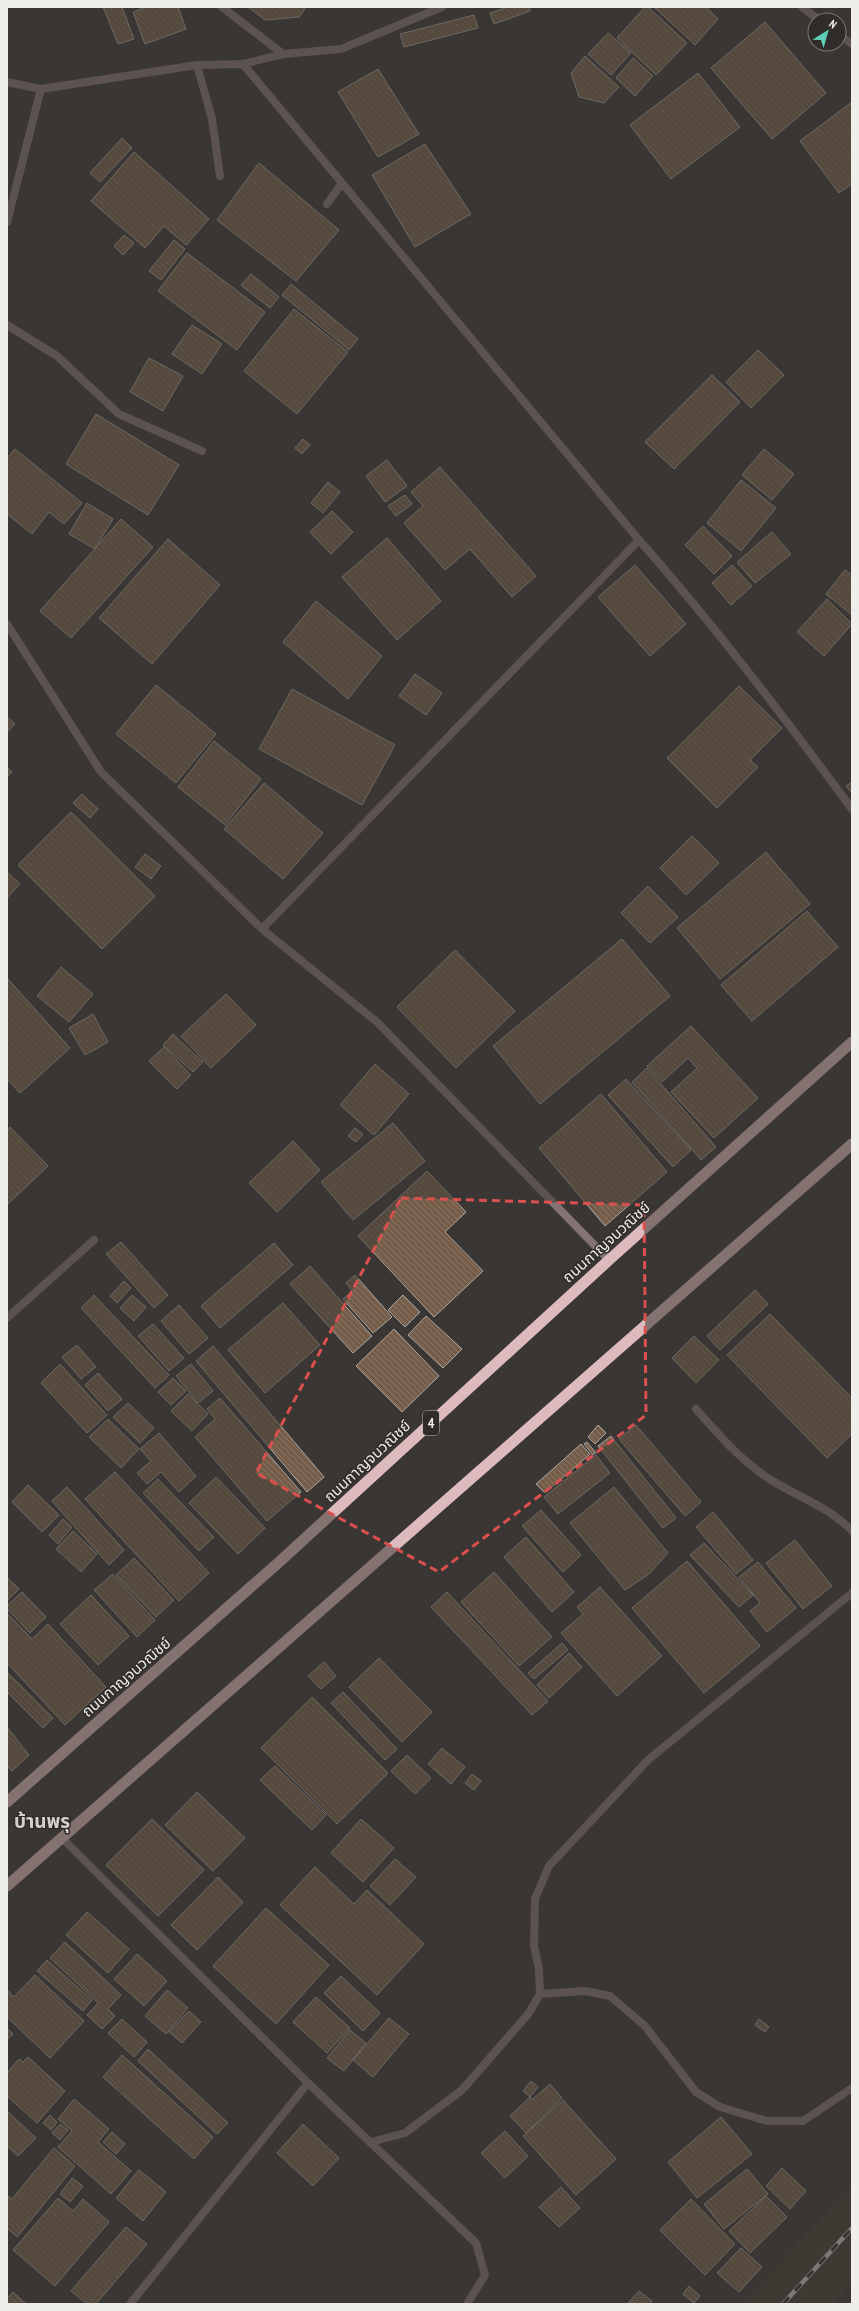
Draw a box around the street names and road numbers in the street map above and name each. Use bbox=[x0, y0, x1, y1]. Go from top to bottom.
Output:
street label: ถนนกาญจนวณิชย์ bbox=[558, 1198, 654, 1286]
road number: 4 bbox=[423, 1411, 439, 1435]
street label: ถนนกาญจนวณิชย์ bbox=[320, 1416, 414, 1506]
street label: ถนนกาญจนวณิชย์ bbox=[78, 1633, 174, 1721]

